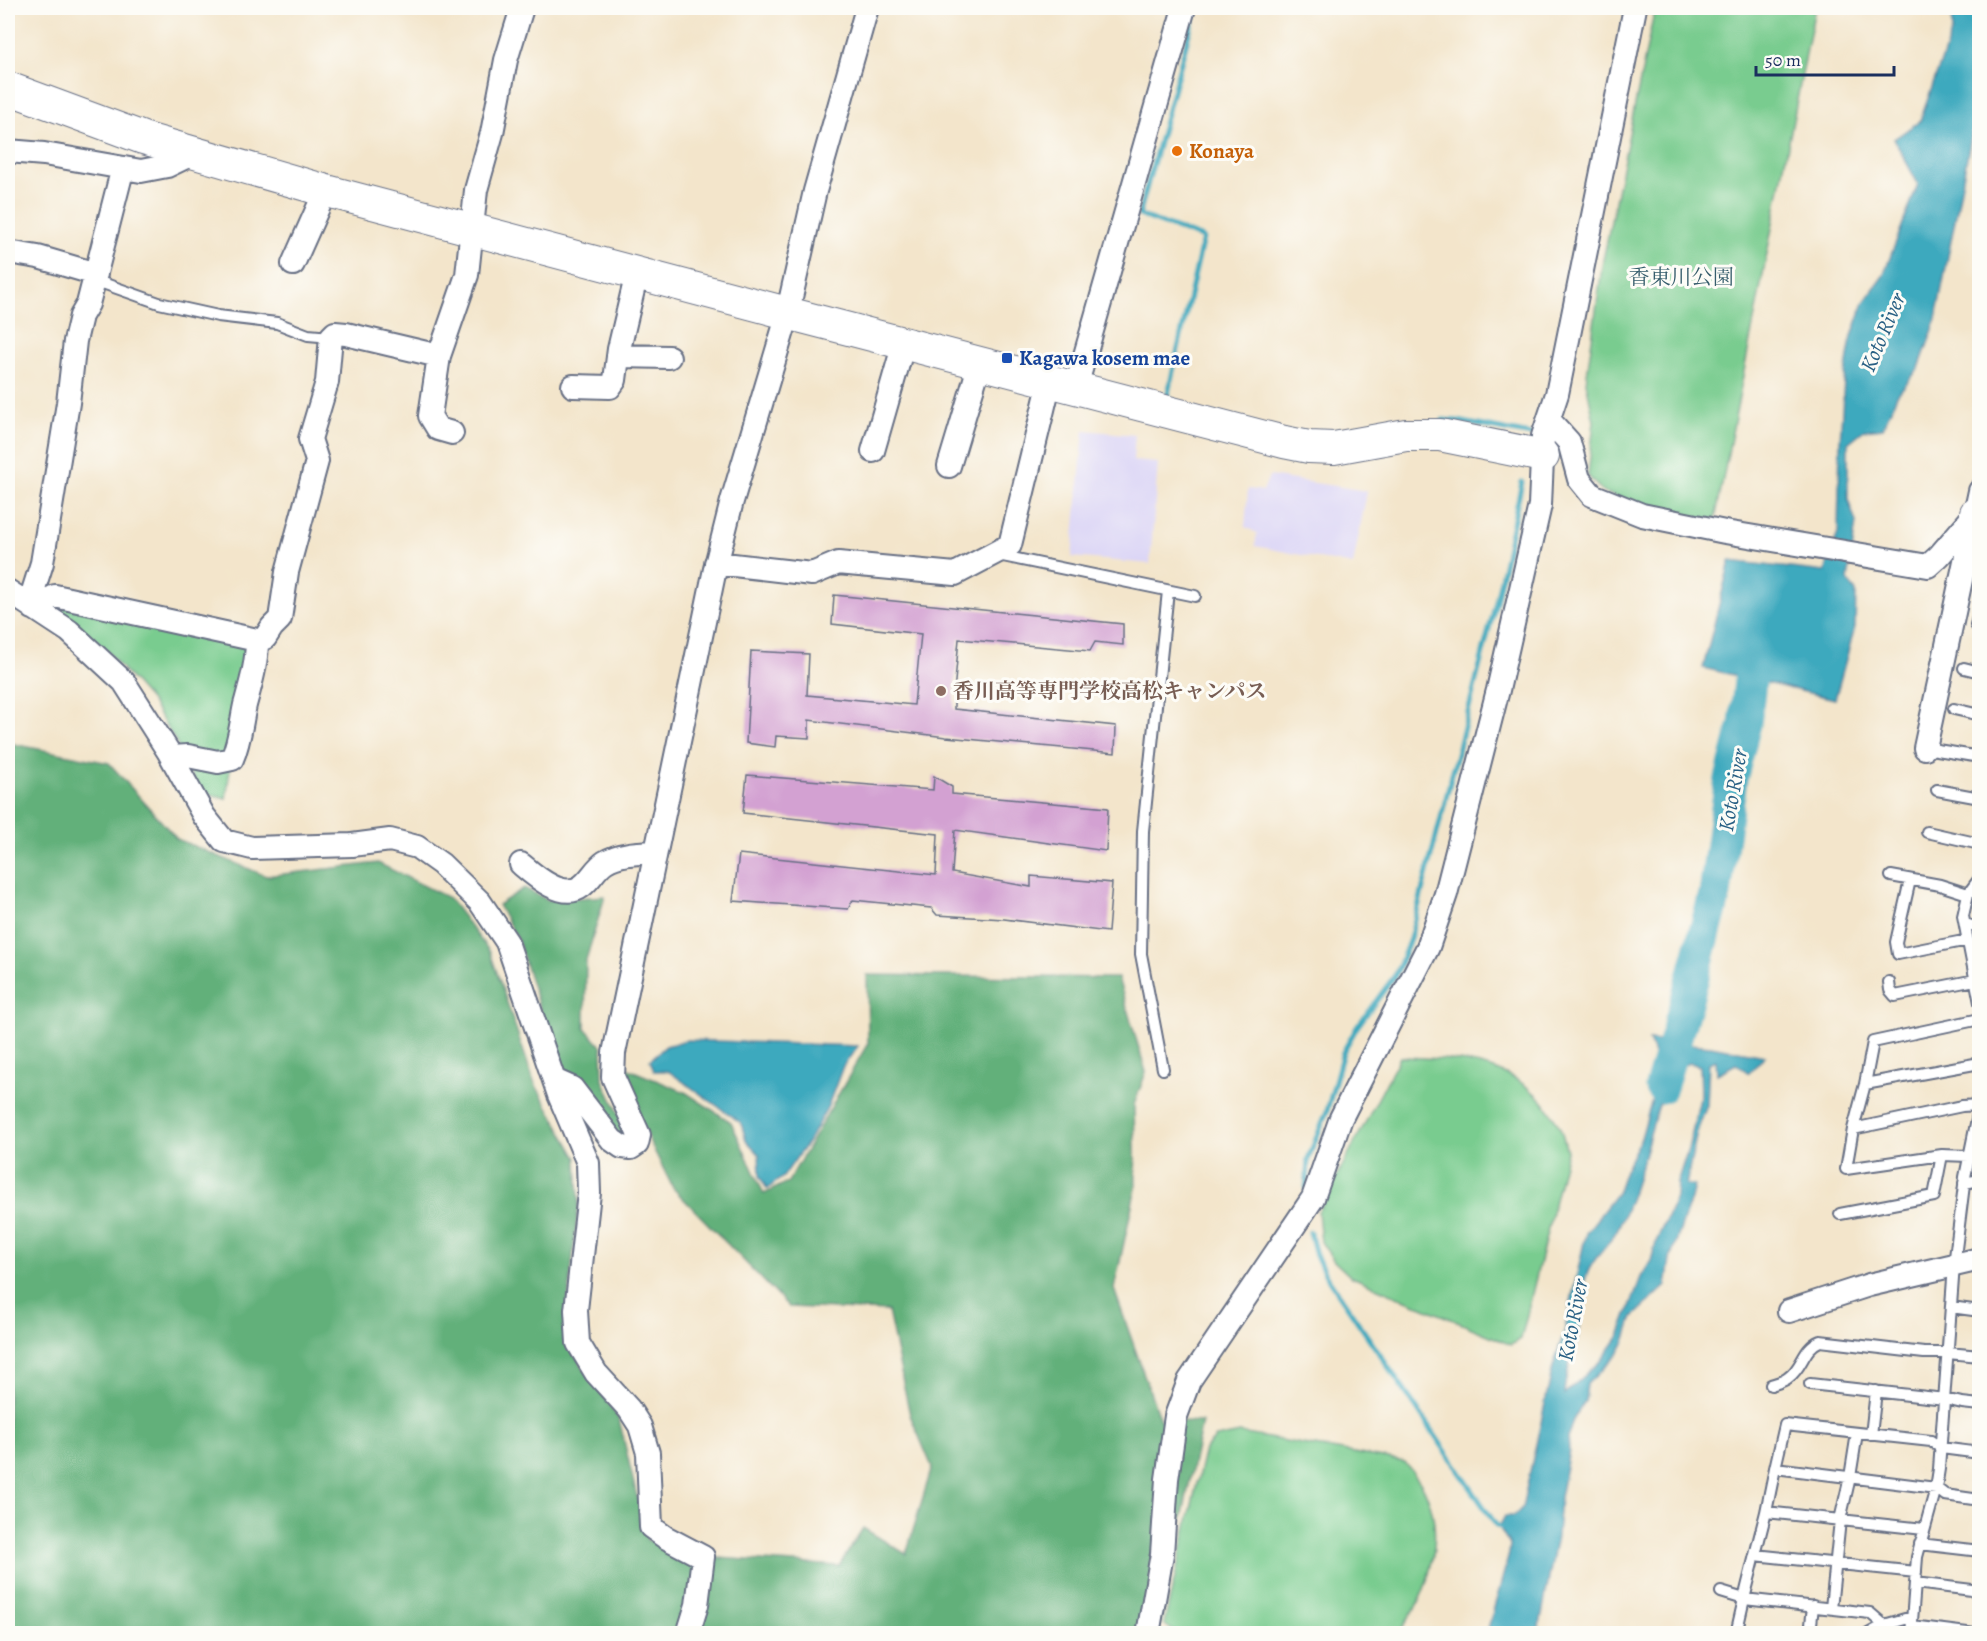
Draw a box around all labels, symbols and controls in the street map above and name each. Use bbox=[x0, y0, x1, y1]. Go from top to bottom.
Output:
scale bar bbox=[1756, 39, 1894, 77]
text: 50 m bbox=[1765, 48, 1801, 72]
place label: Konaya bbox=[1189, 137, 1255, 165]
marker: Konaya bbox=[1170, 144, 1184, 158]
park label: 香東川公園 bbox=[1629, 263, 1734, 291]
water label: Koto River bbox=[1853, 287, 1913, 376]
place label: Kagawa kosem mae bbox=[1019, 344, 1191, 372]
marker: Kagawa kosem mae bbox=[1000, 351, 1014, 365]
place label: 香川高等専門学校高松キャンパス bbox=[953, 677, 1267, 705]
marker: 香川高等専門学校高松キャンパス bbox=[934, 684, 948, 698]
water label: Koto River bbox=[1711, 745, 1755, 834]
water label: Koto River bbox=[1550, 1275, 1596, 1364]

